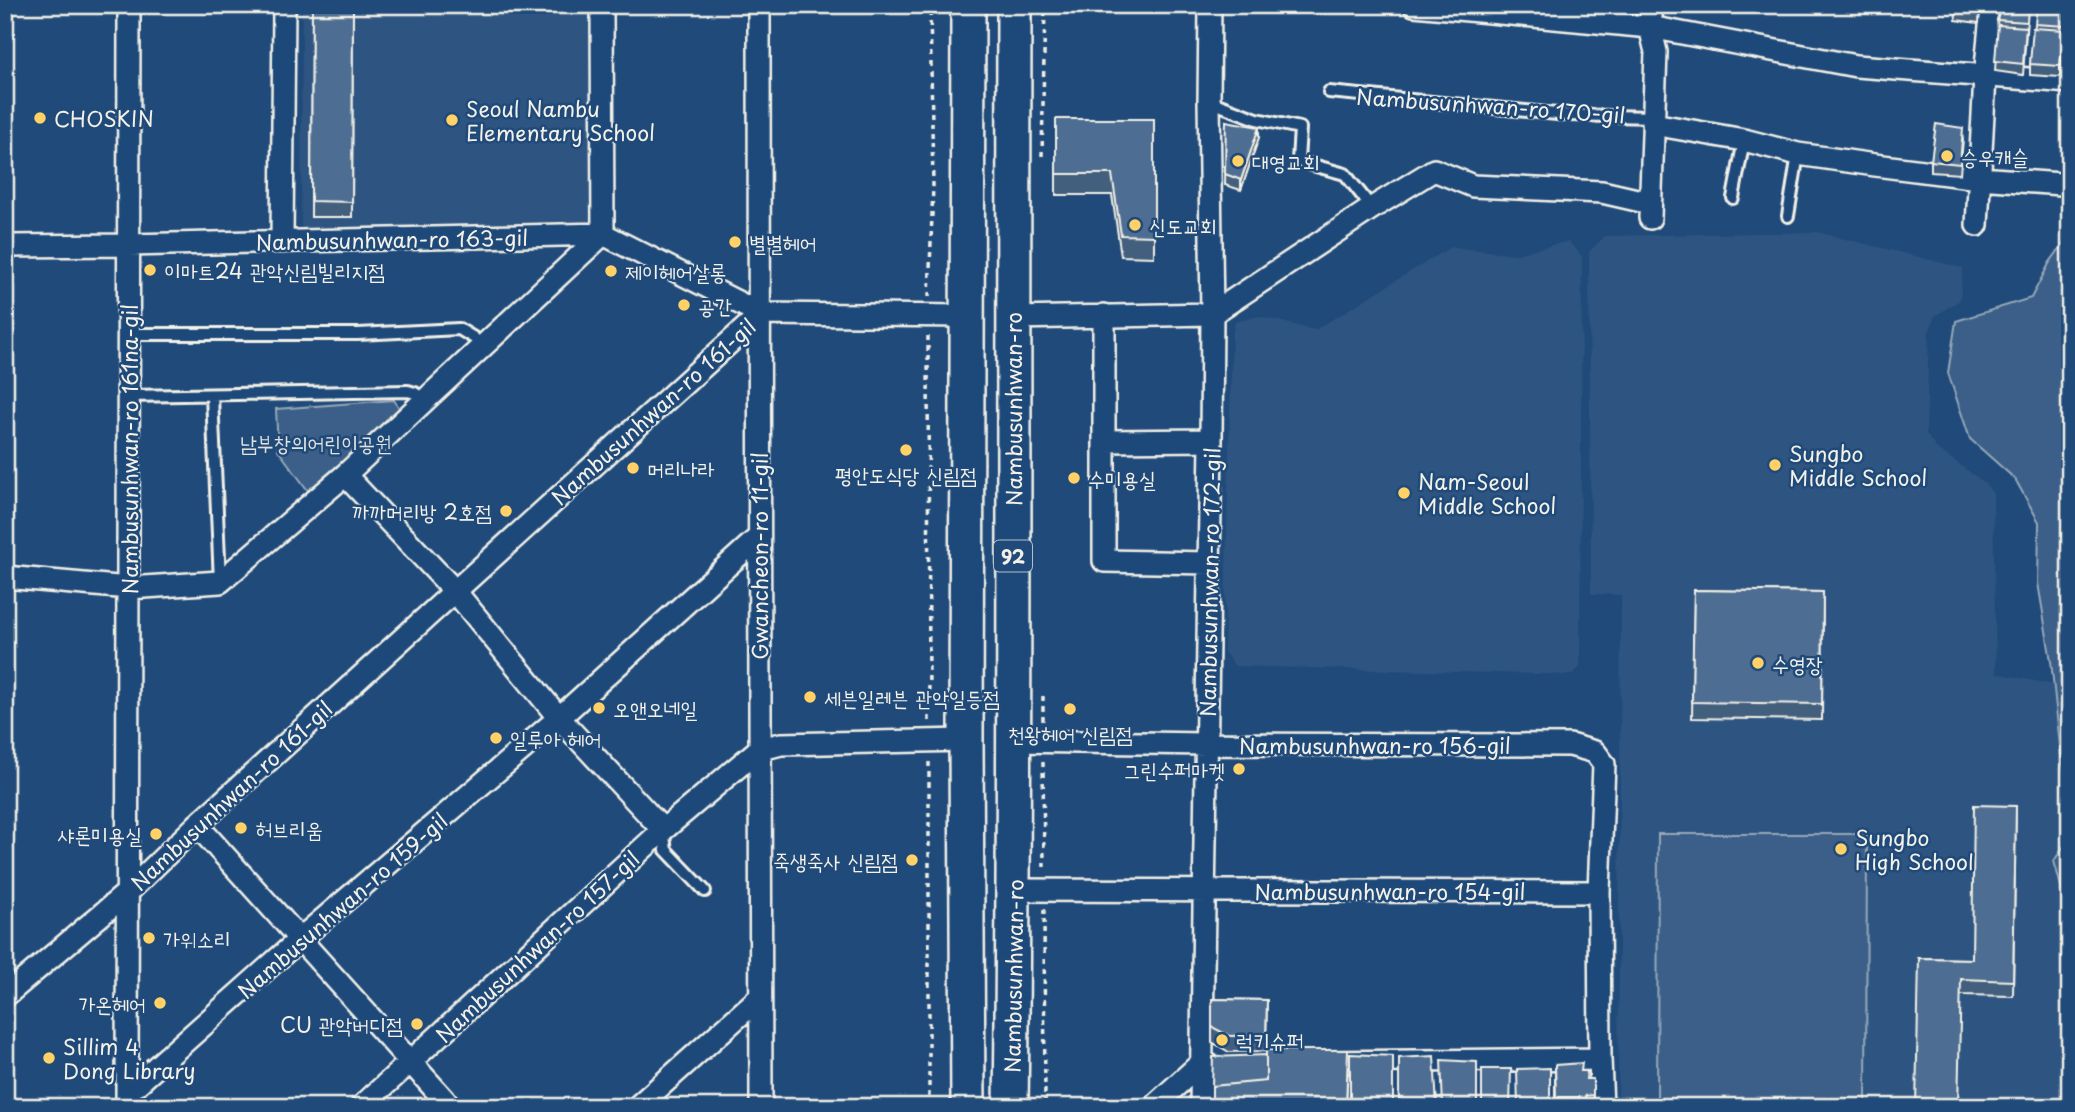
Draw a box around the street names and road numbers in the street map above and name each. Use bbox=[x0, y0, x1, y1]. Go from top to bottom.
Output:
street label: Nambusunhwan-ro 170-gil bbox=[1355, 80, 1627, 130]
street label: Nambusunhwan-ro 163-gil bbox=[255, 221, 529, 257]
street label: Nambusunhwan-ro 161na-gil bbox=[113, 304, 145, 594]
street label: Nambusunhwan-ro 161-gil bbox=[544, 310, 762, 512]
street label: Nambusunhwan-ro bbox=[997, 312, 1029, 506]
street label: Nambusunhwan-ro 172-gil bbox=[1191, 447, 1227, 717]
street label: Gwancheon-ro 11-gil bbox=[743, 452, 775, 660]
road number: 92 bbox=[994, 540, 1032, 572]
street label: Nambusunhwan-ro 161-gil bbox=[123, 693, 339, 897]
street label: Nambusunhwan-ro 156-gil bbox=[1239, 729, 1511, 761]
street label: Nambusunhwan-ro 159-gil bbox=[230, 805, 454, 1005]
street label: Nambusunhwan-ro 157-gil bbox=[428, 843, 646, 1049]
street label: Nambusunhwan-ro 154-gil bbox=[1254, 875, 1526, 907]
street label: Nambusunhwan-ro bbox=[995, 879, 1031, 1073]

